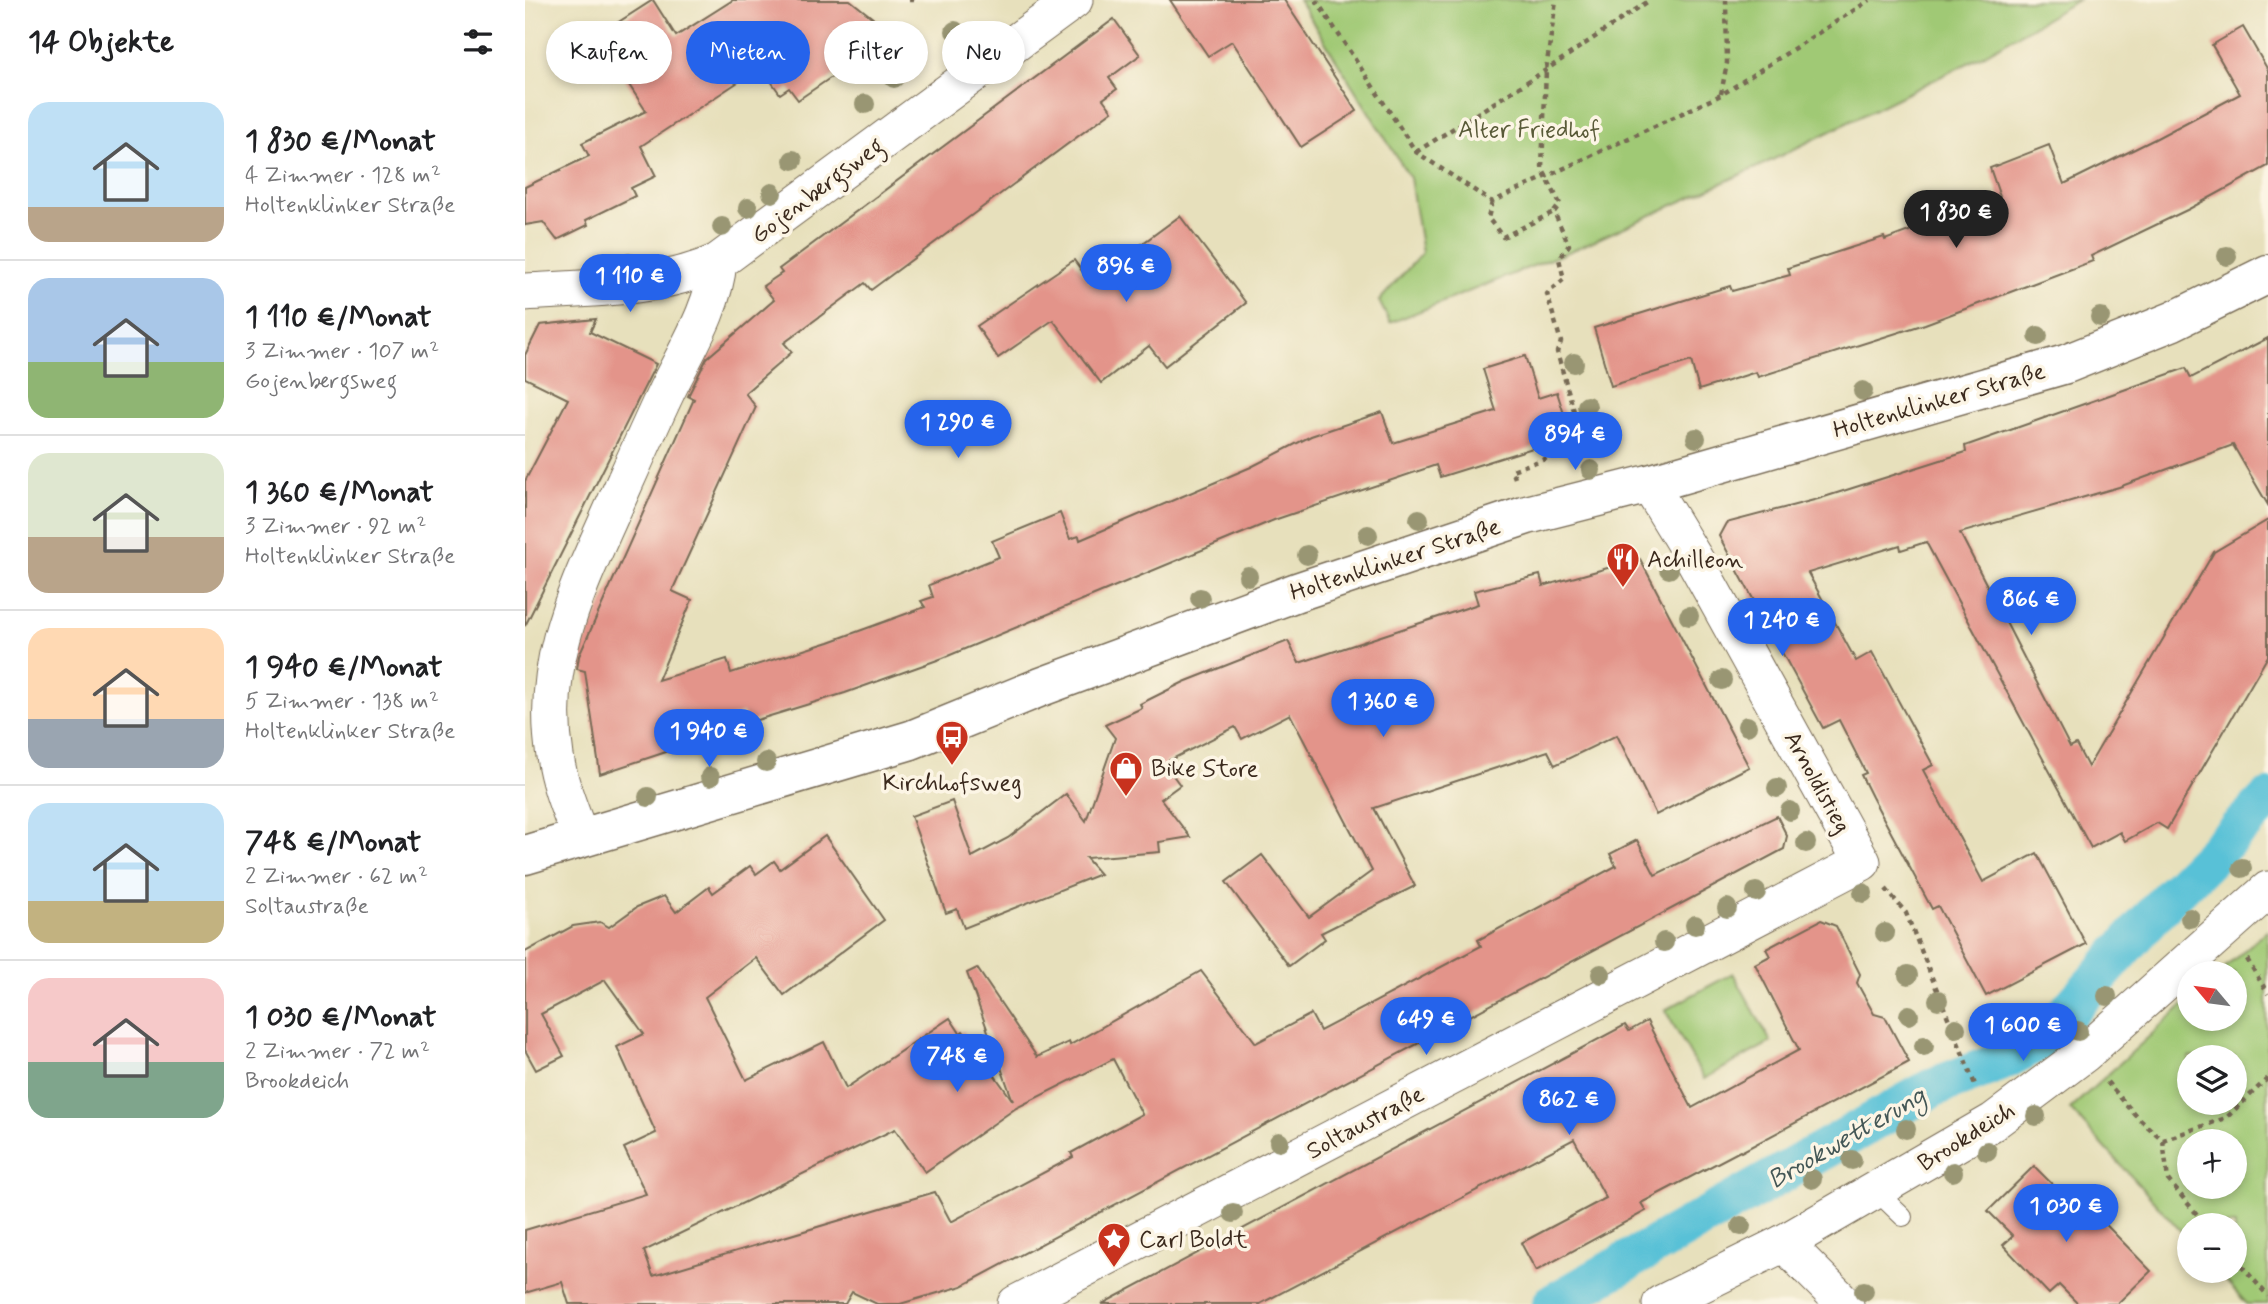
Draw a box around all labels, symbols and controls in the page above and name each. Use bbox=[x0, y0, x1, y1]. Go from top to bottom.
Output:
chip: Kaufen bbox=[546, 21, 672, 84]
chip: Mieten bbox=[686, 21, 810, 84]
chip: Filter bbox=[824, 21, 928, 84]
chip: Neu bbox=[942, 21, 1025, 84]
text: 14 Objekte bbox=[28, 23, 174, 62]
icon: filters bbox=[459, 23, 497, 61]
park label: Alter Friedhof bbox=[1458, 115, 1600, 146]
text: 1 830 €/Monat bbox=[245, 122, 436, 161]
icon: home bbox=[84, 130, 168, 214]
street label: Gojenbergsweg bbox=[745, 131, 892, 254]
text: 4 Zimmer · 128 m² bbox=[245, 161, 441, 191]
pin: 1 830 € bbox=[1891, 190, 2021, 250]
text: Holtenklinker Straße bbox=[245, 191, 455, 221]
text: 1 830 € bbox=[1920, 198, 1992, 228]
pin: 896 € bbox=[1077, 244, 1175, 304]
text: 896 € bbox=[1097, 252, 1155, 282]
pin: 1 110 € bbox=[565, 254, 695, 314]
text: 1 110 € bbox=[595, 262, 665, 292]
text: 1 110 €/Monat bbox=[245, 298, 432, 337]
icon: home bbox=[84, 306, 168, 390]
text: 3 Zimmer · 107 m² bbox=[245, 337, 439, 367]
street label: Holtenklinker Straße bbox=[1830, 356, 2049, 447]
text: Gojenbergsweg bbox=[245, 367, 397, 397]
pin: 1 290 € bbox=[893, 400, 1023, 460]
text: 1 290 € bbox=[921, 408, 995, 438]
pin: 894 € bbox=[1526, 412, 1624, 472]
text: 894 € bbox=[1544, 420, 1606, 450]
text: 1 360 €/Monat bbox=[245, 473, 434, 512]
icon: home bbox=[84, 481, 168, 565]
text: 3 Zimmer · 92 m² bbox=[245, 512, 426, 542]
street label: Holtenklinker Straße bbox=[1286, 512, 1505, 609]
restaurant icon: Achilleon bbox=[1604, 540, 1642, 589]
text: Holtenklinker Straße bbox=[245, 542, 455, 572]
place label: Achilleon bbox=[1647, 545, 1744, 576]
pin: 866 € bbox=[1982, 578, 2080, 637]
text: 866 € bbox=[2002, 585, 2060, 615]
pin: 1 240 € bbox=[1717, 598, 1847, 658]
text: 1 240 € bbox=[1744, 606, 1820, 636]
text: 1 940 €/Monat bbox=[245, 648, 443, 687]
icon: home bbox=[84, 656, 168, 740]
pin: 1 360 € bbox=[1318, 680, 1448, 739]
text: 5 Zimmer · 138 m² bbox=[245, 687, 439, 717]
text: 1 360 € bbox=[1347, 687, 1419, 717]
pin: 1 940 € bbox=[644, 710, 774, 769]
text: Holtenklinker Straße bbox=[245, 717, 455, 747]
text: 1 940 € bbox=[670, 717, 748, 747]
bus stop icon: Kirchhofsweg bbox=[933, 718, 971, 767]
street label: Arnoldistieg bbox=[1776, 726, 1857, 839]
shop icon: Bike Store bbox=[1107, 749, 1145, 798]
place label: Bike Store bbox=[1151, 754, 1258, 785]
place label: Kirchhofsweg bbox=[882, 768, 1022, 799]
text: 748 €/Monat bbox=[245, 823, 421, 862]
icon: home bbox=[84, 831, 168, 915]
text: 2 Zimmer · 62 m² bbox=[245, 862, 428, 892]
text: Soltaustraße bbox=[245, 892, 369, 922]
north arrow bbox=[2177, 961, 2247, 1031]
map controls bbox=[2177, 961, 2247, 1283]
text: 1 030 €/Monat bbox=[245, 998, 436, 1037]
pin: 649 € bbox=[1377, 998, 1475, 1057]
pin: 1 600 € bbox=[1958, 1004, 2088, 1063]
text: 649 € bbox=[1396, 1005, 1456, 1035]
icon: home bbox=[84, 1006, 168, 1090]
text: 1 600 € bbox=[1984, 1011, 2062, 1041]
pin: 748 € bbox=[908, 1034, 1006, 1094]
text: 2 Zimmer · 72 m² bbox=[245, 1037, 430, 1067]
text: 748 € bbox=[926, 1042, 988, 1072]
button: layers bbox=[2177, 1045, 2247, 1115]
text: Brookdeich bbox=[245, 1067, 349, 1097]
pin: 862 € bbox=[1520, 1078, 1618, 1137]
street label: Soltaustraße bbox=[1301, 1079, 1430, 1167]
water label: Brookwetterung bbox=[1762, 1079, 1934, 1199]
text: 862 € bbox=[1539, 1085, 1599, 1115]
street label: Brookdeich bbox=[1912, 1095, 2021, 1179]
button: + bbox=[2177, 1129, 2247, 1199]
pin: 1 030 € bbox=[2001, 1184, 2131, 1244]
text: 1 030 € bbox=[2029, 1192, 2103, 1222]
button: − bbox=[2177, 1213, 2247, 1283]
place icon: Carl Boldt bbox=[1095, 1220, 1133, 1269]
place label: Carl Boldt bbox=[1139, 1225, 1248, 1256]

